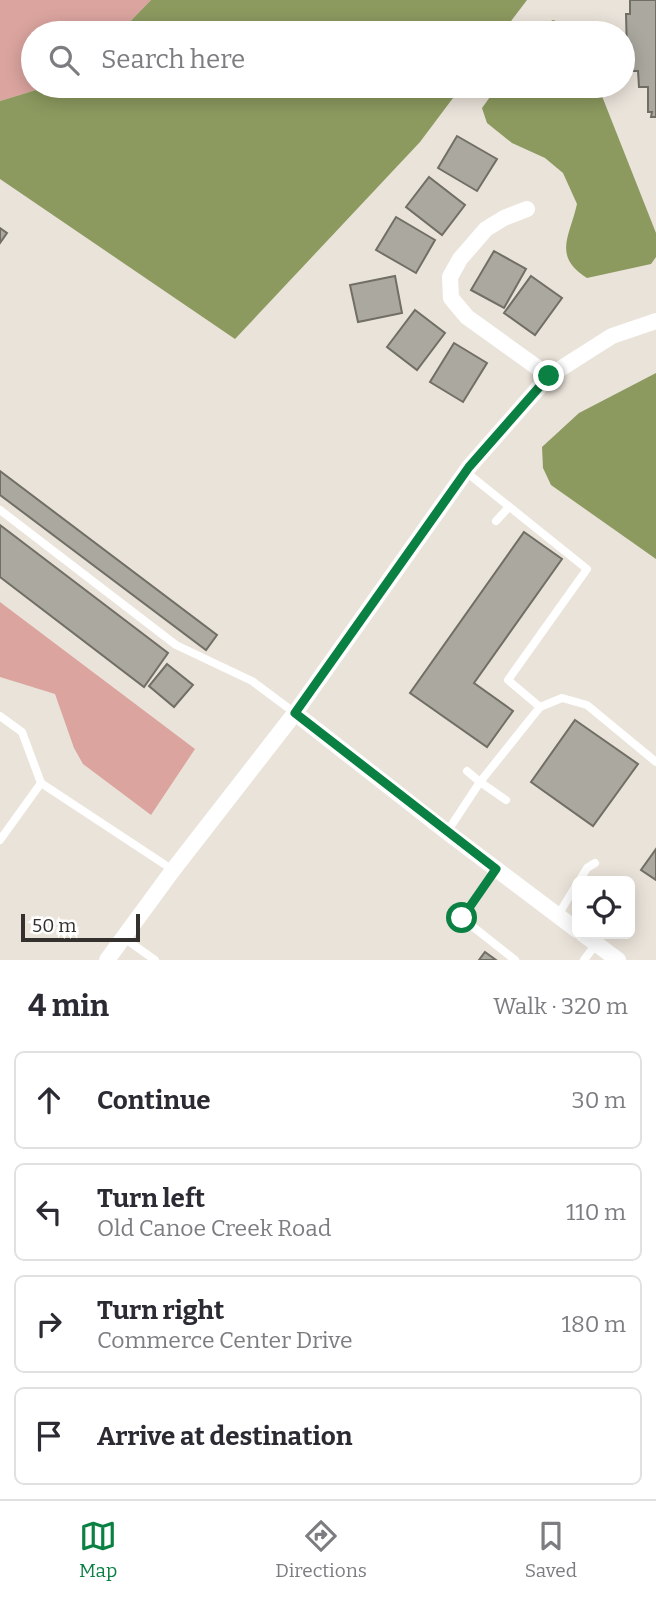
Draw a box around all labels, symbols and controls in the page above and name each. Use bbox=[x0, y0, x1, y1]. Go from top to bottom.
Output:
search box bbox=[21, 21, 635, 98]
icon: search bbox=[45, 41, 83, 79]
text: Search here bbox=[101, 44, 245, 75]
route end bbox=[533, 360, 564, 391]
map controls bbox=[572, 876, 635, 939]
button: locate bbox=[572, 876, 635, 939]
route start bbox=[446, 902, 477, 933]
scale bar bbox=[21, 911, 140, 943]
text: 50 m bbox=[32, 914, 76, 937]
text: 4 min bbox=[28, 988, 109, 1024]
text: Walk · 320 m bbox=[493, 992, 628, 1020]
icon: ahead bbox=[30, 1081, 68, 1119]
text: Continue bbox=[97, 1085, 211, 1116]
text: 30 m bbox=[572, 1086, 626, 1114]
text: Turn left bbox=[97, 1183, 205, 1214]
icon: left bbox=[30, 1193, 68, 1231]
text: 110 m bbox=[566, 1198, 626, 1226]
text: Old Canoe Creek Road bbox=[97, 1214, 331, 1242]
text: Turn right bbox=[97, 1295, 224, 1326]
icon: right bbox=[30, 1305, 68, 1343]
text: 180 m bbox=[562, 1310, 626, 1338]
text: Commerce Center Drive bbox=[97, 1326, 352, 1354]
icon: arrive bbox=[30, 1417, 68, 1455]
text: Arrive at destination bbox=[97, 1421, 352, 1452]
tab: Map bbox=[79, 1517, 117, 1582]
tab: Directions bbox=[275, 1517, 367, 1582]
tab: Saved bbox=[525, 1517, 577, 1582]

